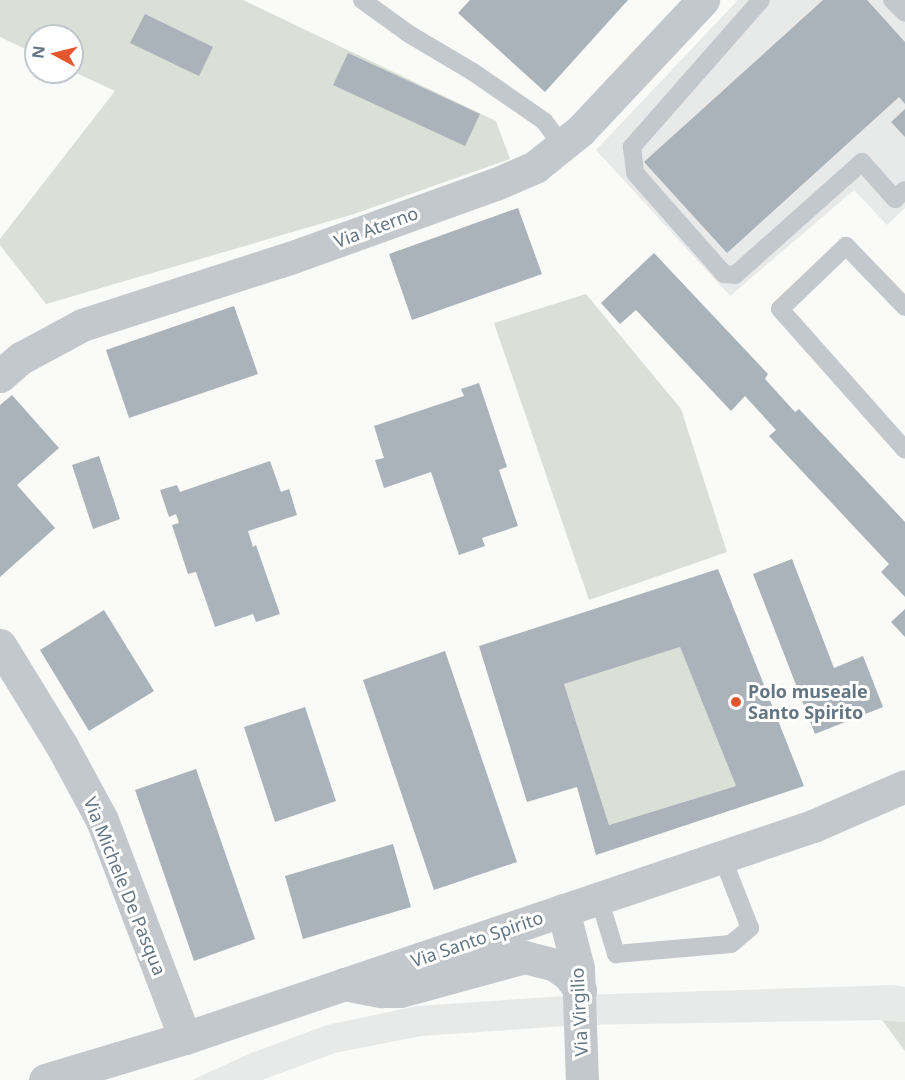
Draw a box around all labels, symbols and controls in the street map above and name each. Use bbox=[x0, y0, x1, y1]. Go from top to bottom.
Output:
north arrow bbox=[24, 24, 84, 84]
text: N bbox=[26, 44, 50, 60]
street label: Via Aterno bbox=[331, 202, 421, 252]
place label: Polo museale Santo Spirito bbox=[748, 681, 868, 724]
marker: Polo museale Santo Spirito bbox=[729, 695, 743, 709]
street label: Via Michele De Pasqua bbox=[79, 794, 171, 978]
street label: Via Santo Spirito bbox=[408, 906, 546, 972]
street label: Via Virgilio bbox=[566, 967, 592, 1057]

